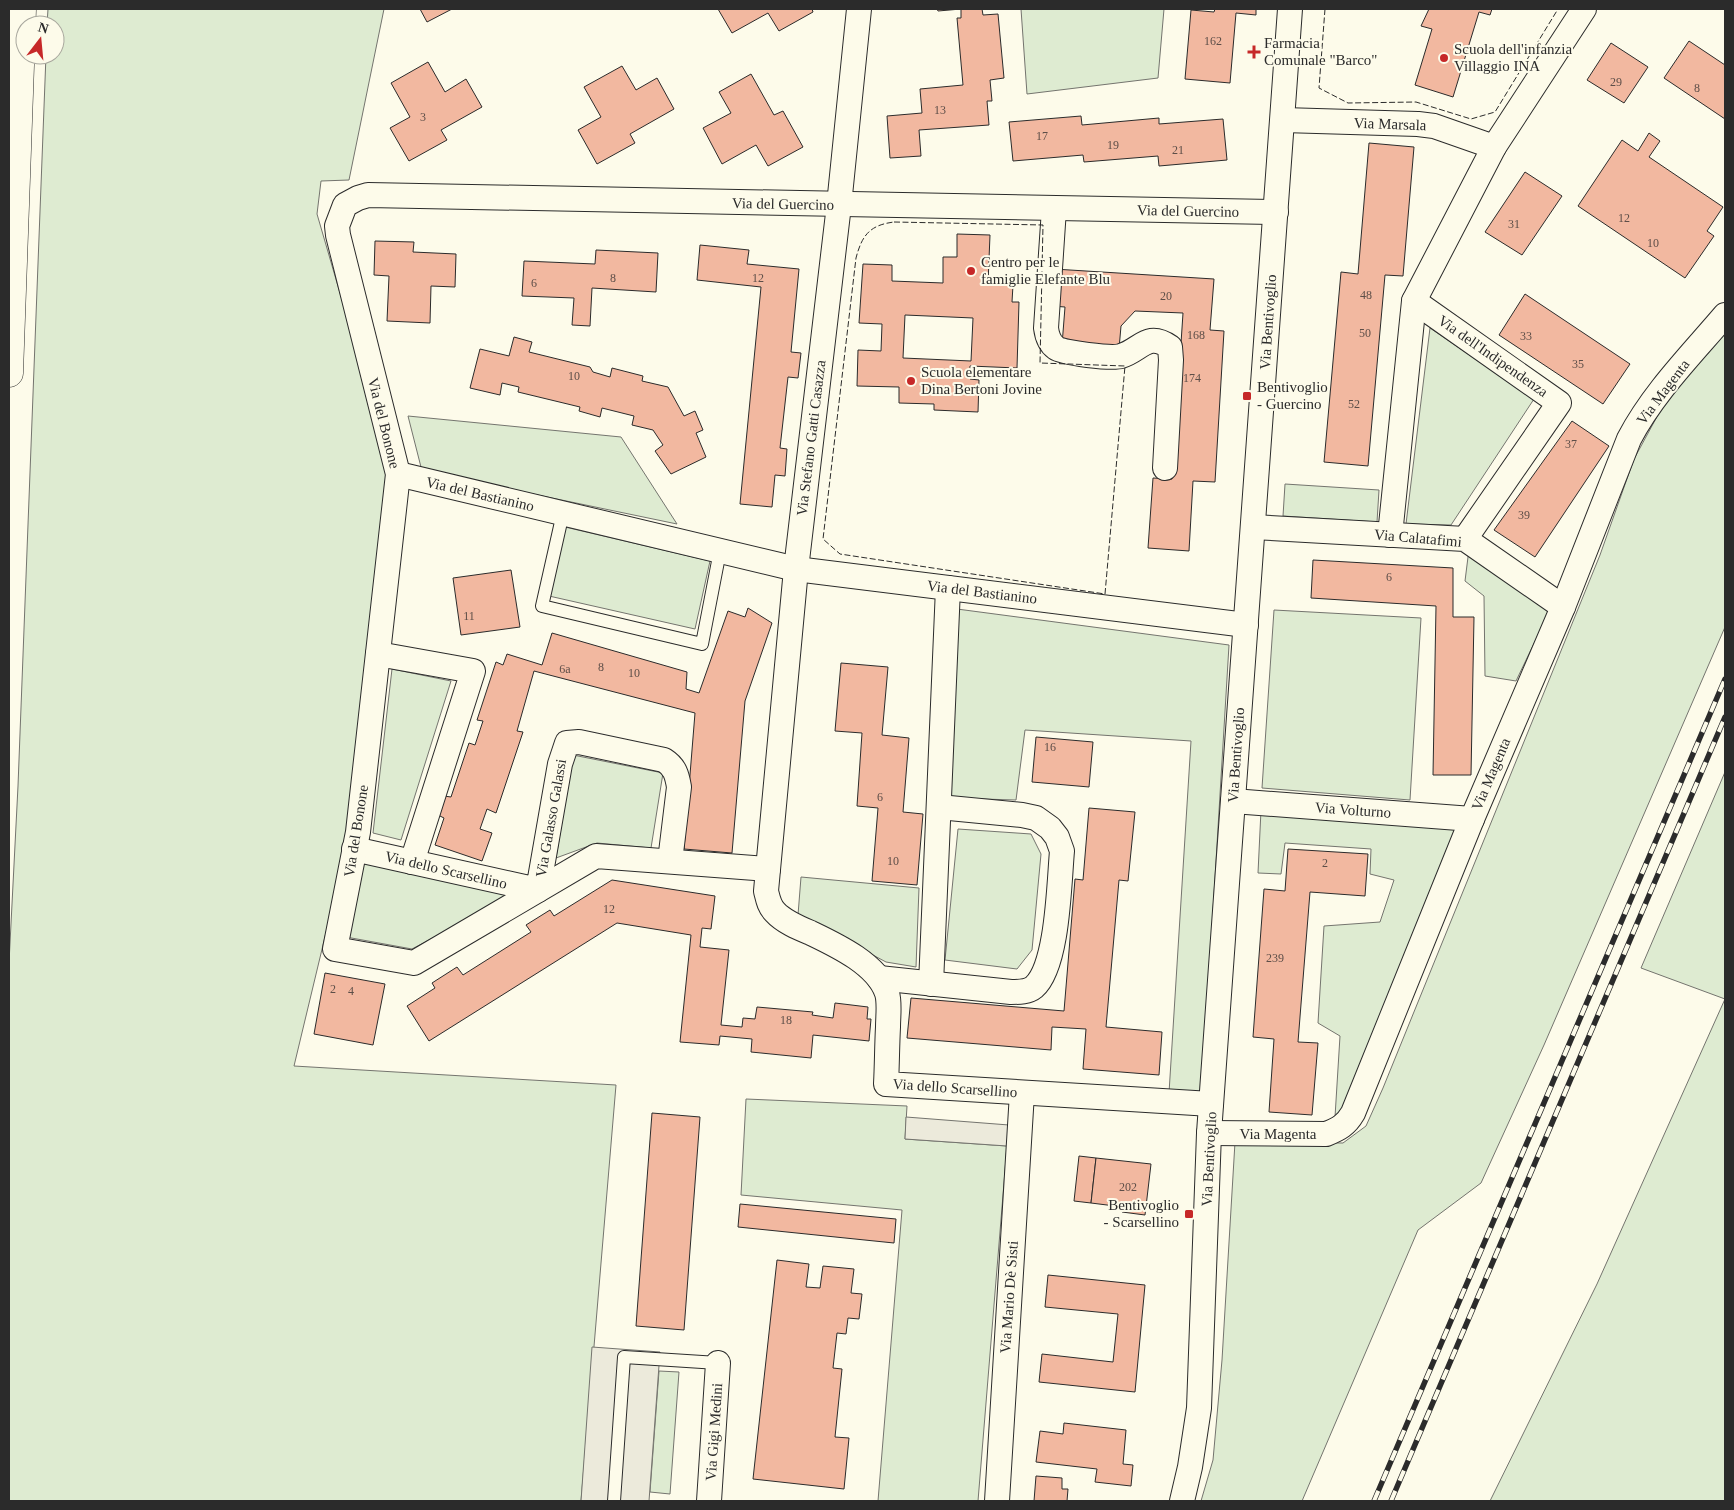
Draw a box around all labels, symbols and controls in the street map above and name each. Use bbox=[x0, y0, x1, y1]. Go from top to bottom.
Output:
north arrow bbox=[15, 15, 65, 65]
text: N bbox=[37, 19, 50, 37]
house number: 162 bbox=[1204, 34, 1222, 48]
place label: Farmacia Comunale "Barco" bbox=[1264, 35, 1377, 68]
place label: Scuola dell'infanzia Villaggio INA bbox=[1454, 41, 1572, 74]
marker: Farmacia Comunale "Barco" bbox=[1248, 46, 1260, 58]
marker: Scuola dell'infanzia Villaggio INA bbox=[1438, 52, 1450, 64]
house number: 29 bbox=[1610, 75, 1622, 89]
house number: 8 bbox=[1694, 81, 1700, 95]
house number: 13 bbox=[934, 103, 946, 117]
house number: 3 bbox=[420, 110, 426, 124]
street label: Via Marsala bbox=[1353, 115, 1427, 133]
house number: 17 bbox=[1036, 129, 1048, 143]
house number: 19 bbox=[1107, 138, 1119, 152]
house number: 21 bbox=[1172, 143, 1184, 157]
street label: Via del Guercino bbox=[732, 195, 834, 213]
street label: Via del Guercino bbox=[1137, 202, 1239, 220]
house number: 12 bbox=[1618, 211, 1630, 225]
house number: 31 bbox=[1508, 217, 1520, 231]
house number: 10 bbox=[1647, 236, 1659, 250]
place label: Centro per le famiglie Elefante Blu bbox=[981, 254, 1111, 287]
marker: Centro per le famiglie Elefante Blu bbox=[965, 265, 977, 277]
house number: 8 bbox=[610, 271, 616, 285]
house number: 12 bbox=[752, 271, 764, 285]
street label: Via Bentivoglio bbox=[1257, 274, 1279, 370]
house number: 6 bbox=[531, 276, 537, 290]
house number: 48 bbox=[1360, 288, 1372, 302]
house number: 20 bbox=[1160, 289, 1172, 303]
street label: Via dell'Indipendenza bbox=[1435, 312, 1551, 400]
house number: 50 bbox=[1359, 326, 1371, 340]
house number: 168 bbox=[1187, 328, 1205, 342]
house number: 33 bbox=[1520, 329, 1532, 343]
street label: Via Magenta bbox=[1633, 356, 1693, 428]
house number: 35 bbox=[1572, 357, 1584, 371]
street label: Via Stefano Gatti Casazza bbox=[793, 359, 829, 517]
place label: Scuola elementare Dina Bertoni Jovine bbox=[921, 364, 1042, 397]
house number: 10 bbox=[568, 369, 580, 383]
house number: 174 bbox=[1183, 371, 1201, 385]
marker: Scuola elementare Dina Bertoni Jovine bbox=[905, 375, 917, 387]
street label: Via del Bonone bbox=[365, 376, 403, 471]
place label: Bentivoglio - Guercino bbox=[1257, 379, 1328, 412]
marker: Bentivoglio - Guercino bbox=[1241, 390, 1253, 402]
house number: 52 bbox=[1348, 397, 1360, 411]
house number: 37 bbox=[1565, 437, 1577, 451]
street label: Via del Bastianino bbox=[424, 474, 536, 514]
house number: 39 bbox=[1518, 508, 1530, 522]
street label: Via Calatafimi bbox=[1374, 526, 1462, 550]
house number: 6 bbox=[1386, 570, 1392, 584]
street label: Via del Bastianino bbox=[926, 577, 1038, 607]
house number: 11 bbox=[463, 609, 475, 623]
house number: 8 bbox=[598, 660, 604, 674]
house number: 6a bbox=[559, 662, 571, 676]
house number: 10 bbox=[628, 666, 640, 680]
street label: Via Bentivoglio bbox=[1225, 707, 1247, 803]
street label: Via Magenta bbox=[1469, 735, 1514, 813]
house number: 16 bbox=[1044, 740, 1056, 754]
street label: Via Galasso Galassi bbox=[533, 758, 569, 878]
street label: Via del Bonone bbox=[341, 783, 371, 878]
house number: 6 bbox=[877, 790, 883, 804]
street label: Via Volturno bbox=[1314, 799, 1392, 821]
street label: Via dello Scarsellino bbox=[383, 848, 509, 892]
house number: 10 bbox=[887, 854, 899, 868]
house number: 2 bbox=[1322, 856, 1328, 870]
house number: 12 bbox=[603, 902, 615, 916]
house number: 239 bbox=[1266, 951, 1284, 965]
house number: 2 bbox=[330, 982, 336, 996]
house number: 4 bbox=[348, 984, 354, 998]
house number: 18 bbox=[780, 1013, 792, 1027]
street label: Via dello Scarsellino bbox=[892, 1076, 1018, 1100]
street label: Via Bentivoglio bbox=[1199, 1111, 1219, 1207]
street label: Via Magenta bbox=[1240, 1126, 1317, 1142]
house number: 202 bbox=[1119, 1180, 1137, 1194]
place label: Bentivoglio - Scarsellino bbox=[1104, 1197, 1179, 1230]
marker: Bentivoglio - Scarsellino bbox=[1183, 1208, 1195, 1220]
street label: Via Mario Dè Sisti bbox=[997, 1240, 1021, 1354]
street label: Via Gigi Medini bbox=[703, 1382, 725, 1482]

